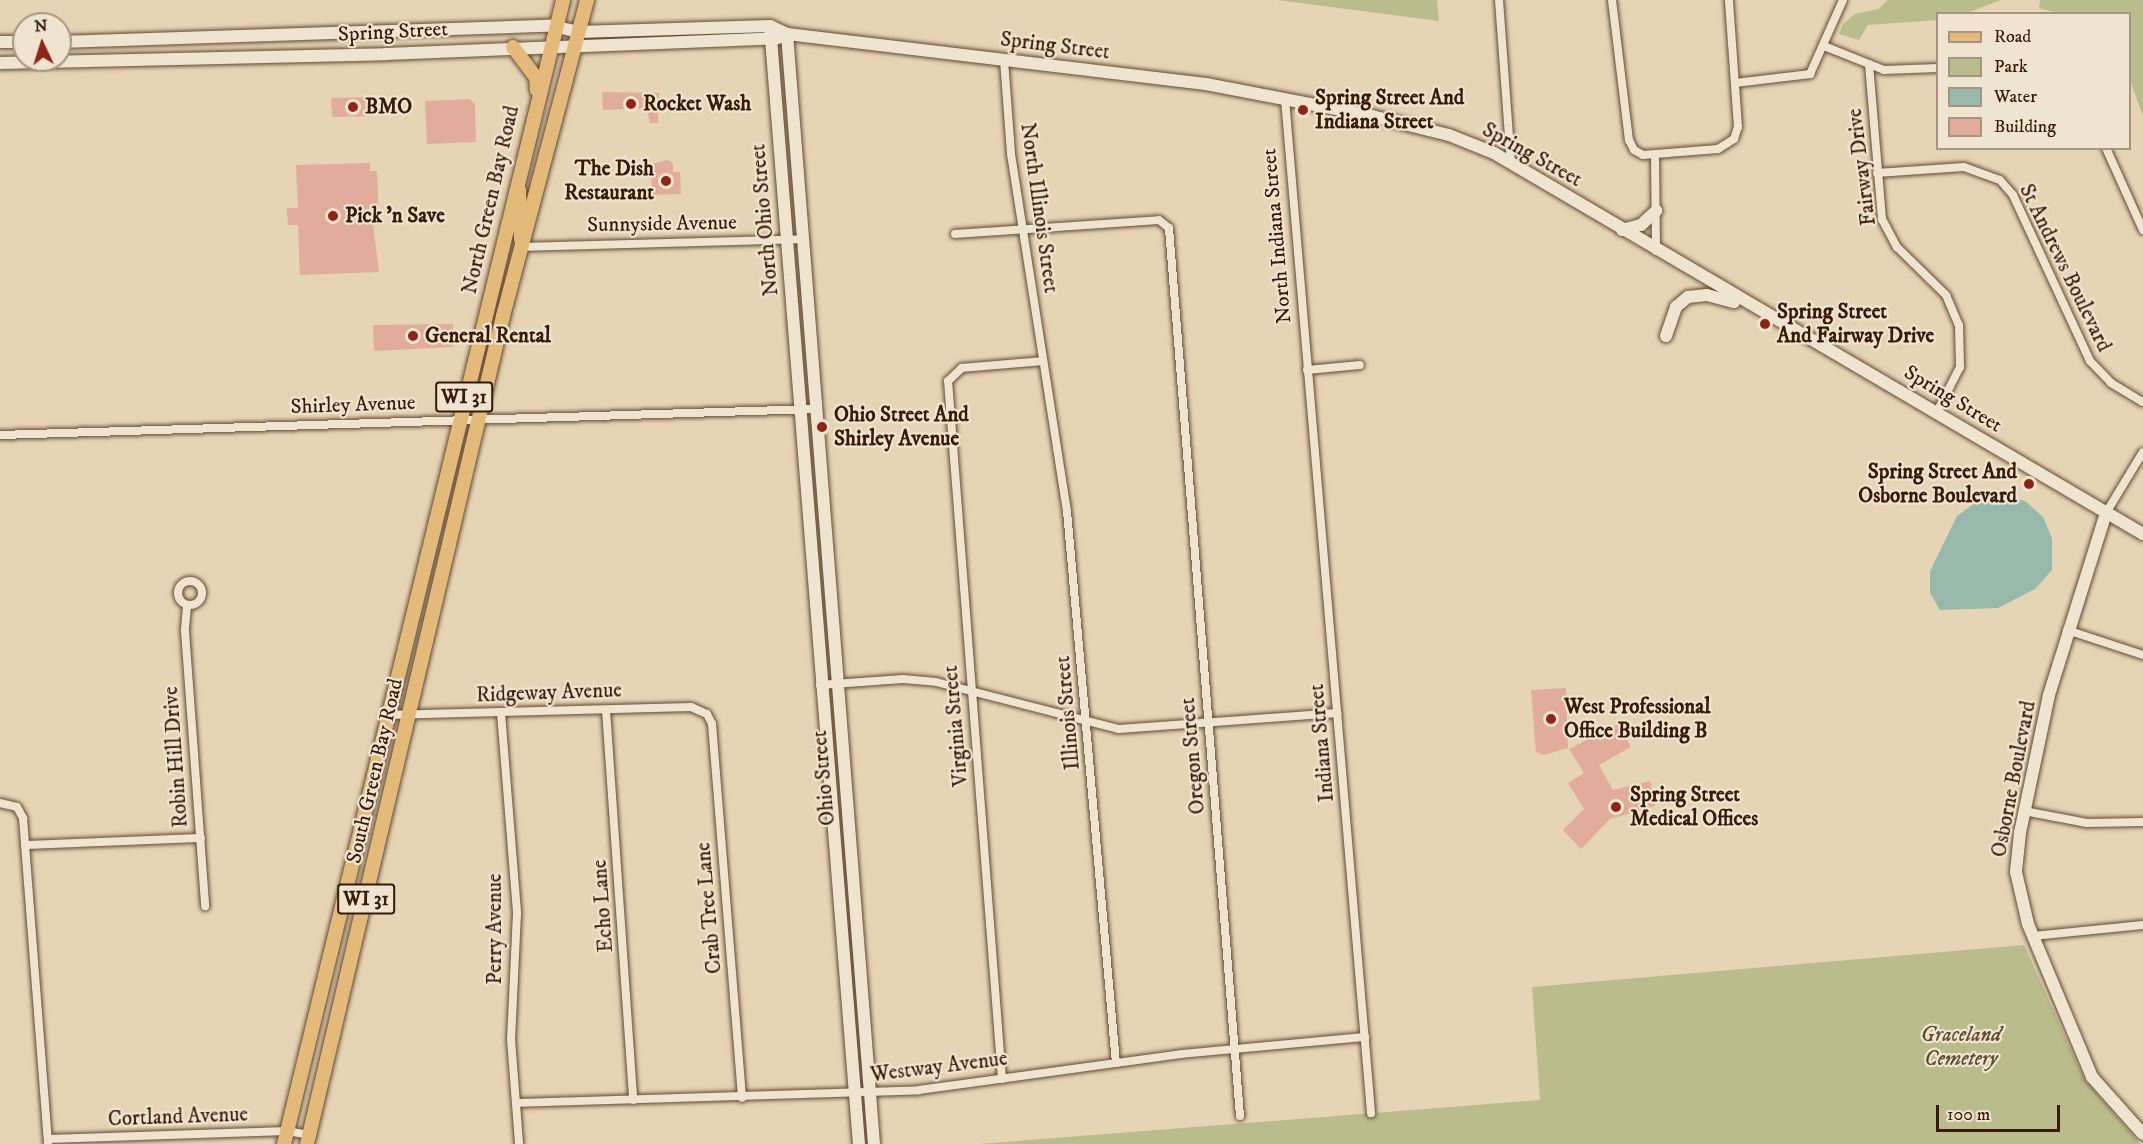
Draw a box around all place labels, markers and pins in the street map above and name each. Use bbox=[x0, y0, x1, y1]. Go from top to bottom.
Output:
place label: Spring Street And Indiana Street bbox=[1315, 85, 1464, 135]
place label: Rocket Wash bbox=[643, 91, 751, 117]
place label: BMO bbox=[365, 94, 412, 120]
marker: Rocket Wash bbox=[624, 97, 638, 111]
marker: BMO bbox=[346, 100, 360, 114]
marker: Spring Street And Indiana Street bbox=[1296, 103, 1310, 117]
place label: The Dish Restaurant bbox=[564, 156, 654, 206]
marker: The Dish Restaurant bbox=[659, 174, 673, 188]
place label: Pick 'n Save bbox=[345, 203, 445, 229]
marker: Pick 'n Save bbox=[326, 209, 340, 223]
place label: Spring Street And Fairway Drive bbox=[1777, 299, 1934, 349]
marker: Spring Street And Fairway Drive bbox=[1758, 317, 1772, 331]
place label: General Rental bbox=[425, 323, 551, 349]
marker: General Rental bbox=[406, 329, 420, 343]
place label: Ohio Street And Shirley Avenue bbox=[834, 402, 969, 452]
marker: Ohio Street And Shirley Avenue bbox=[815, 420, 829, 434]
place label: Spring Street And Osborne Boulevard bbox=[1858, 459, 2017, 509]
marker: Spring Street And Osborne Boulevard bbox=[2022, 477, 2036, 491]
place label: West Professional Office Building B bbox=[1564, 694, 1710, 744]
marker: West Professional Office Building B bbox=[1542, 710, 1560, 728]
place label: Spring Street Medical Offices bbox=[1630, 782, 1758, 832]
marker: Spring Street Medical Offices bbox=[1607, 798, 1625, 816]

